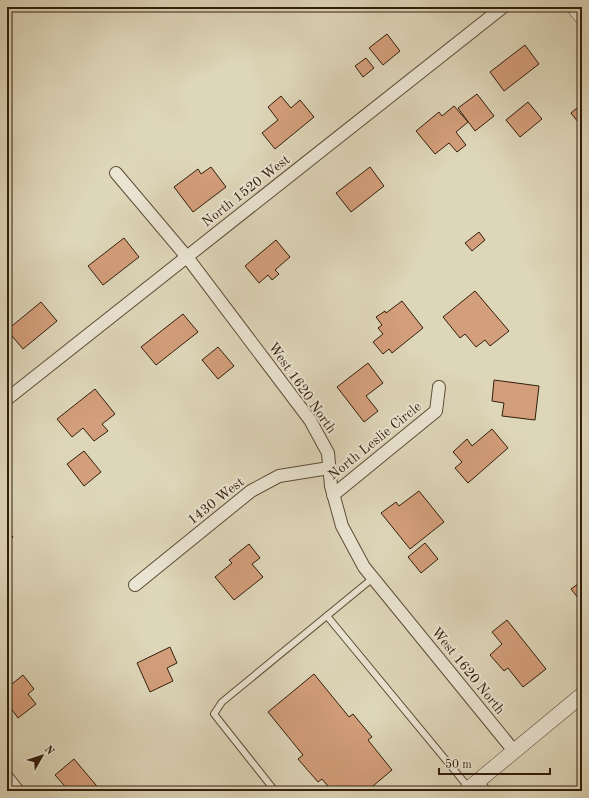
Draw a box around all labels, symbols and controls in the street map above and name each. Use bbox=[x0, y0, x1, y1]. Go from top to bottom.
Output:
street label: North 1520 West bbox=[199, 152, 293, 230]
street label: West 1620 North bbox=[265, 340, 339, 436]
street label: North Leslie Circle bbox=[326, 399, 424, 483]
street label: 1430 West bbox=[185, 475, 247, 527]
street label: West 1620 North bbox=[429, 625, 507, 717]
north arrow bbox=[22, 736, 62, 776]
text: N bbox=[42, 744, 56, 758]
scale bar bbox=[439, 750, 550, 776]
text: 50 m bbox=[445, 758, 472, 771]

